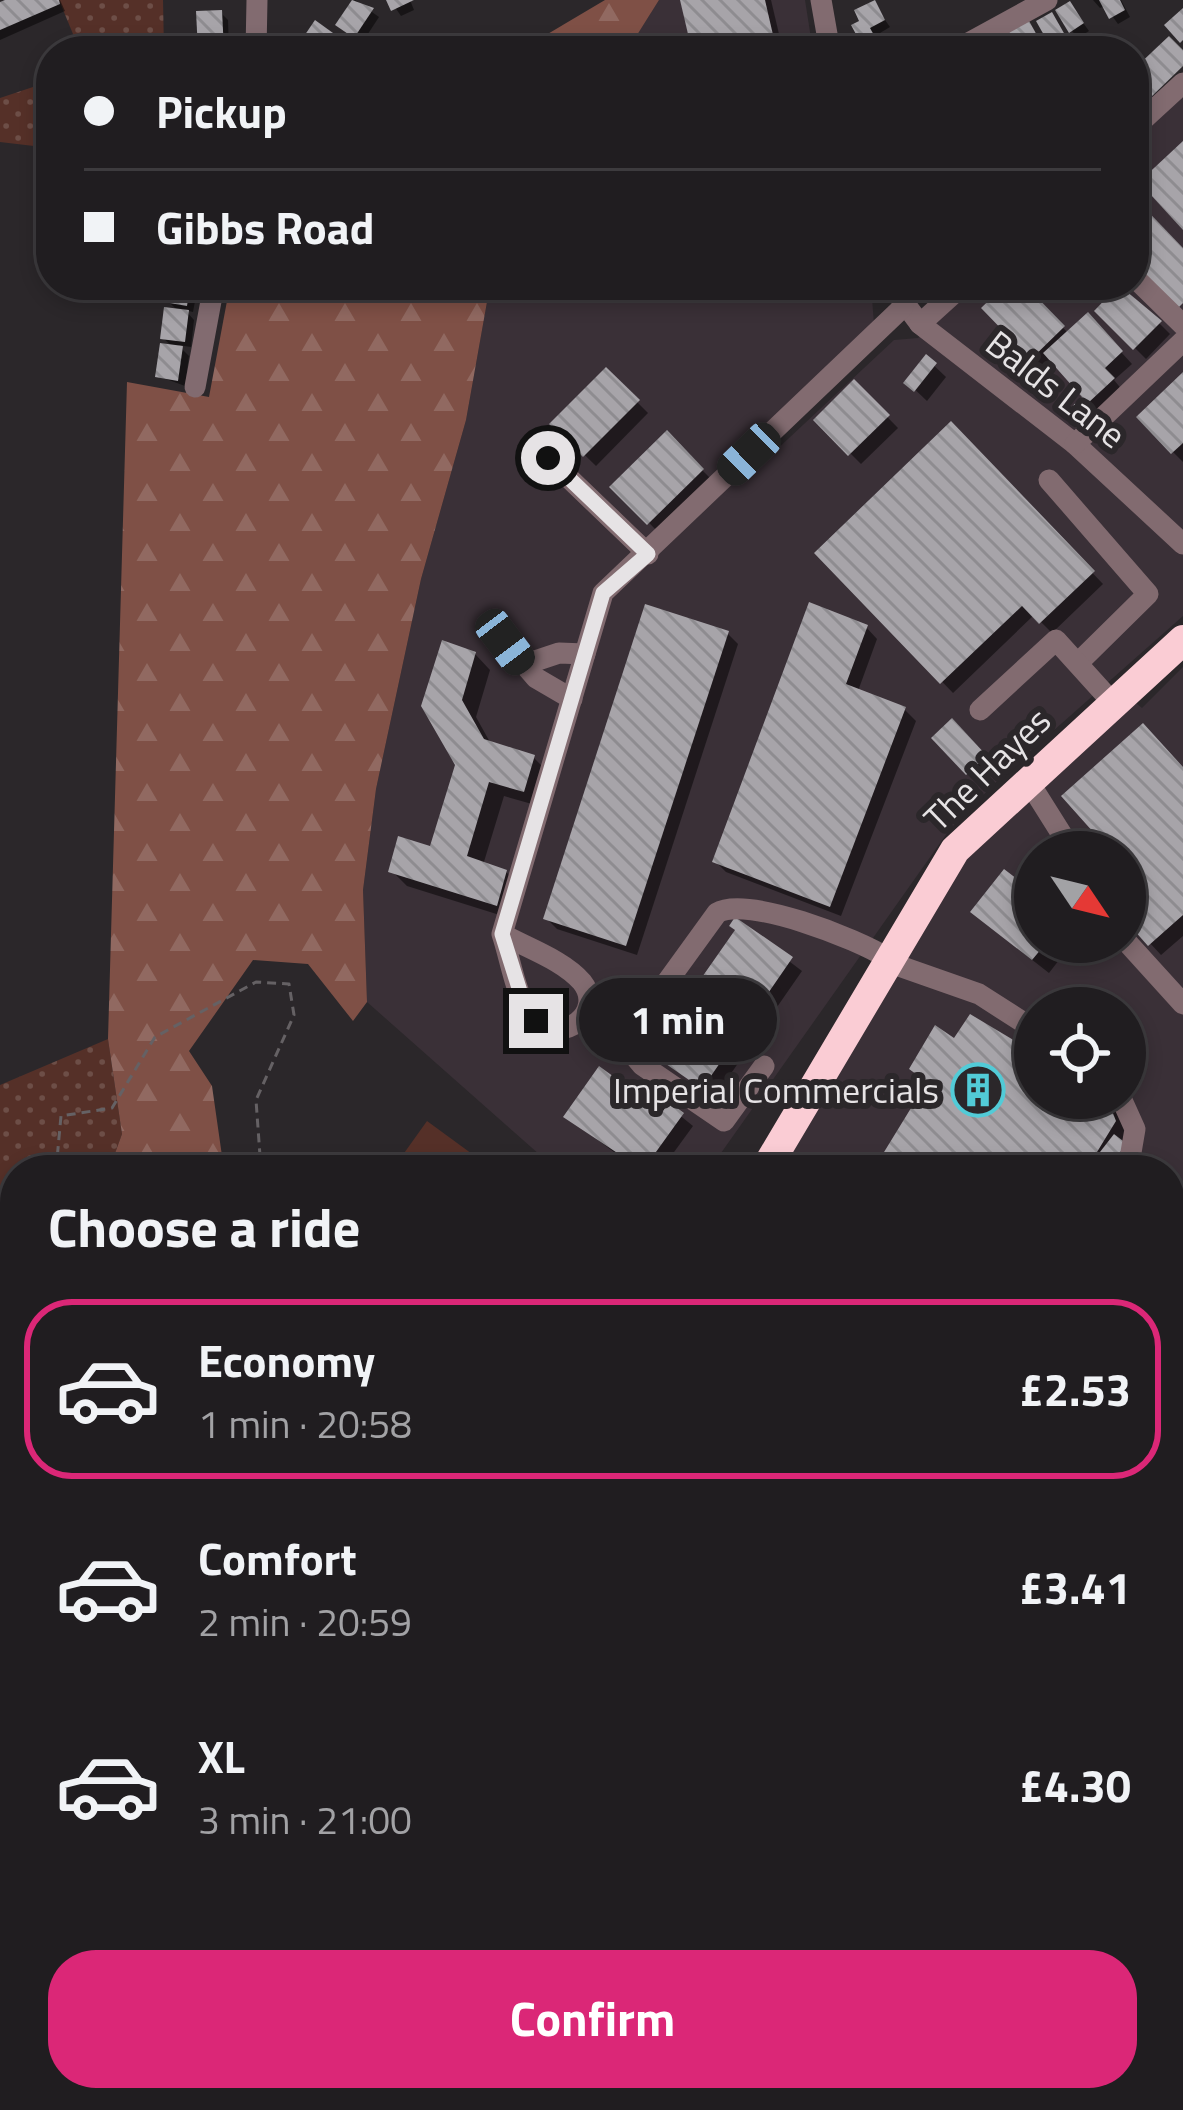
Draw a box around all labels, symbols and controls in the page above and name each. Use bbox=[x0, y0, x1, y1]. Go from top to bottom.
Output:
text: Pickup bbox=[156, 77, 287, 145]
text: Gibbs Road bbox=[156, 193, 374, 261]
street label: Balds Lane bbox=[974, 316, 1138, 461]
car bbox=[711, 416, 787, 492]
route start bbox=[521, 431, 575, 485]
car bbox=[469, 602, 541, 682]
street label: The Hayes bbox=[911, 694, 1063, 843]
north arrow bbox=[1014, 831, 1146, 963]
map controls bbox=[1014, 831, 1146, 1119]
callout: 1 min bbox=[578, 979, 776, 1063]
button: locate bbox=[1014, 987, 1146, 1119]
text: 1 min bbox=[631, 990, 725, 1049]
route end bbox=[509, 994, 563, 1048]
place label: Imperial Commercials bbox=[613, 1062, 939, 1117]
building icon: Imperial Commercials bbox=[950, 1062, 1006, 1118]
text: Choose a ride bbox=[48, 1186, 360, 1268]
text: Economy bbox=[198, 1326, 375, 1394]
icon: car bbox=[54, 1335, 162, 1443]
text: £2.53 bbox=[1019, 1355, 1131, 1423]
text: 1 min · 20:58 bbox=[198, 1394, 412, 1453]
text: Comfort bbox=[198, 1524, 357, 1592]
icon: car bbox=[54, 1533, 162, 1641]
text: £3.41 bbox=[1019, 1553, 1131, 1621]
text: 2 min · 20:59 bbox=[198, 1592, 412, 1651]
text: XL bbox=[198, 1722, 245, 1790]
icon: car bbox=[54, 1731, 162, 1839]
text: £4.30 bbox=[1019, 1751, 1131, 1819]
text: 3 min · 21:00 bbox=[198, 1790, 412, 1849]
button: Confirm bbox=[48, 1950, 1137, 2088]

